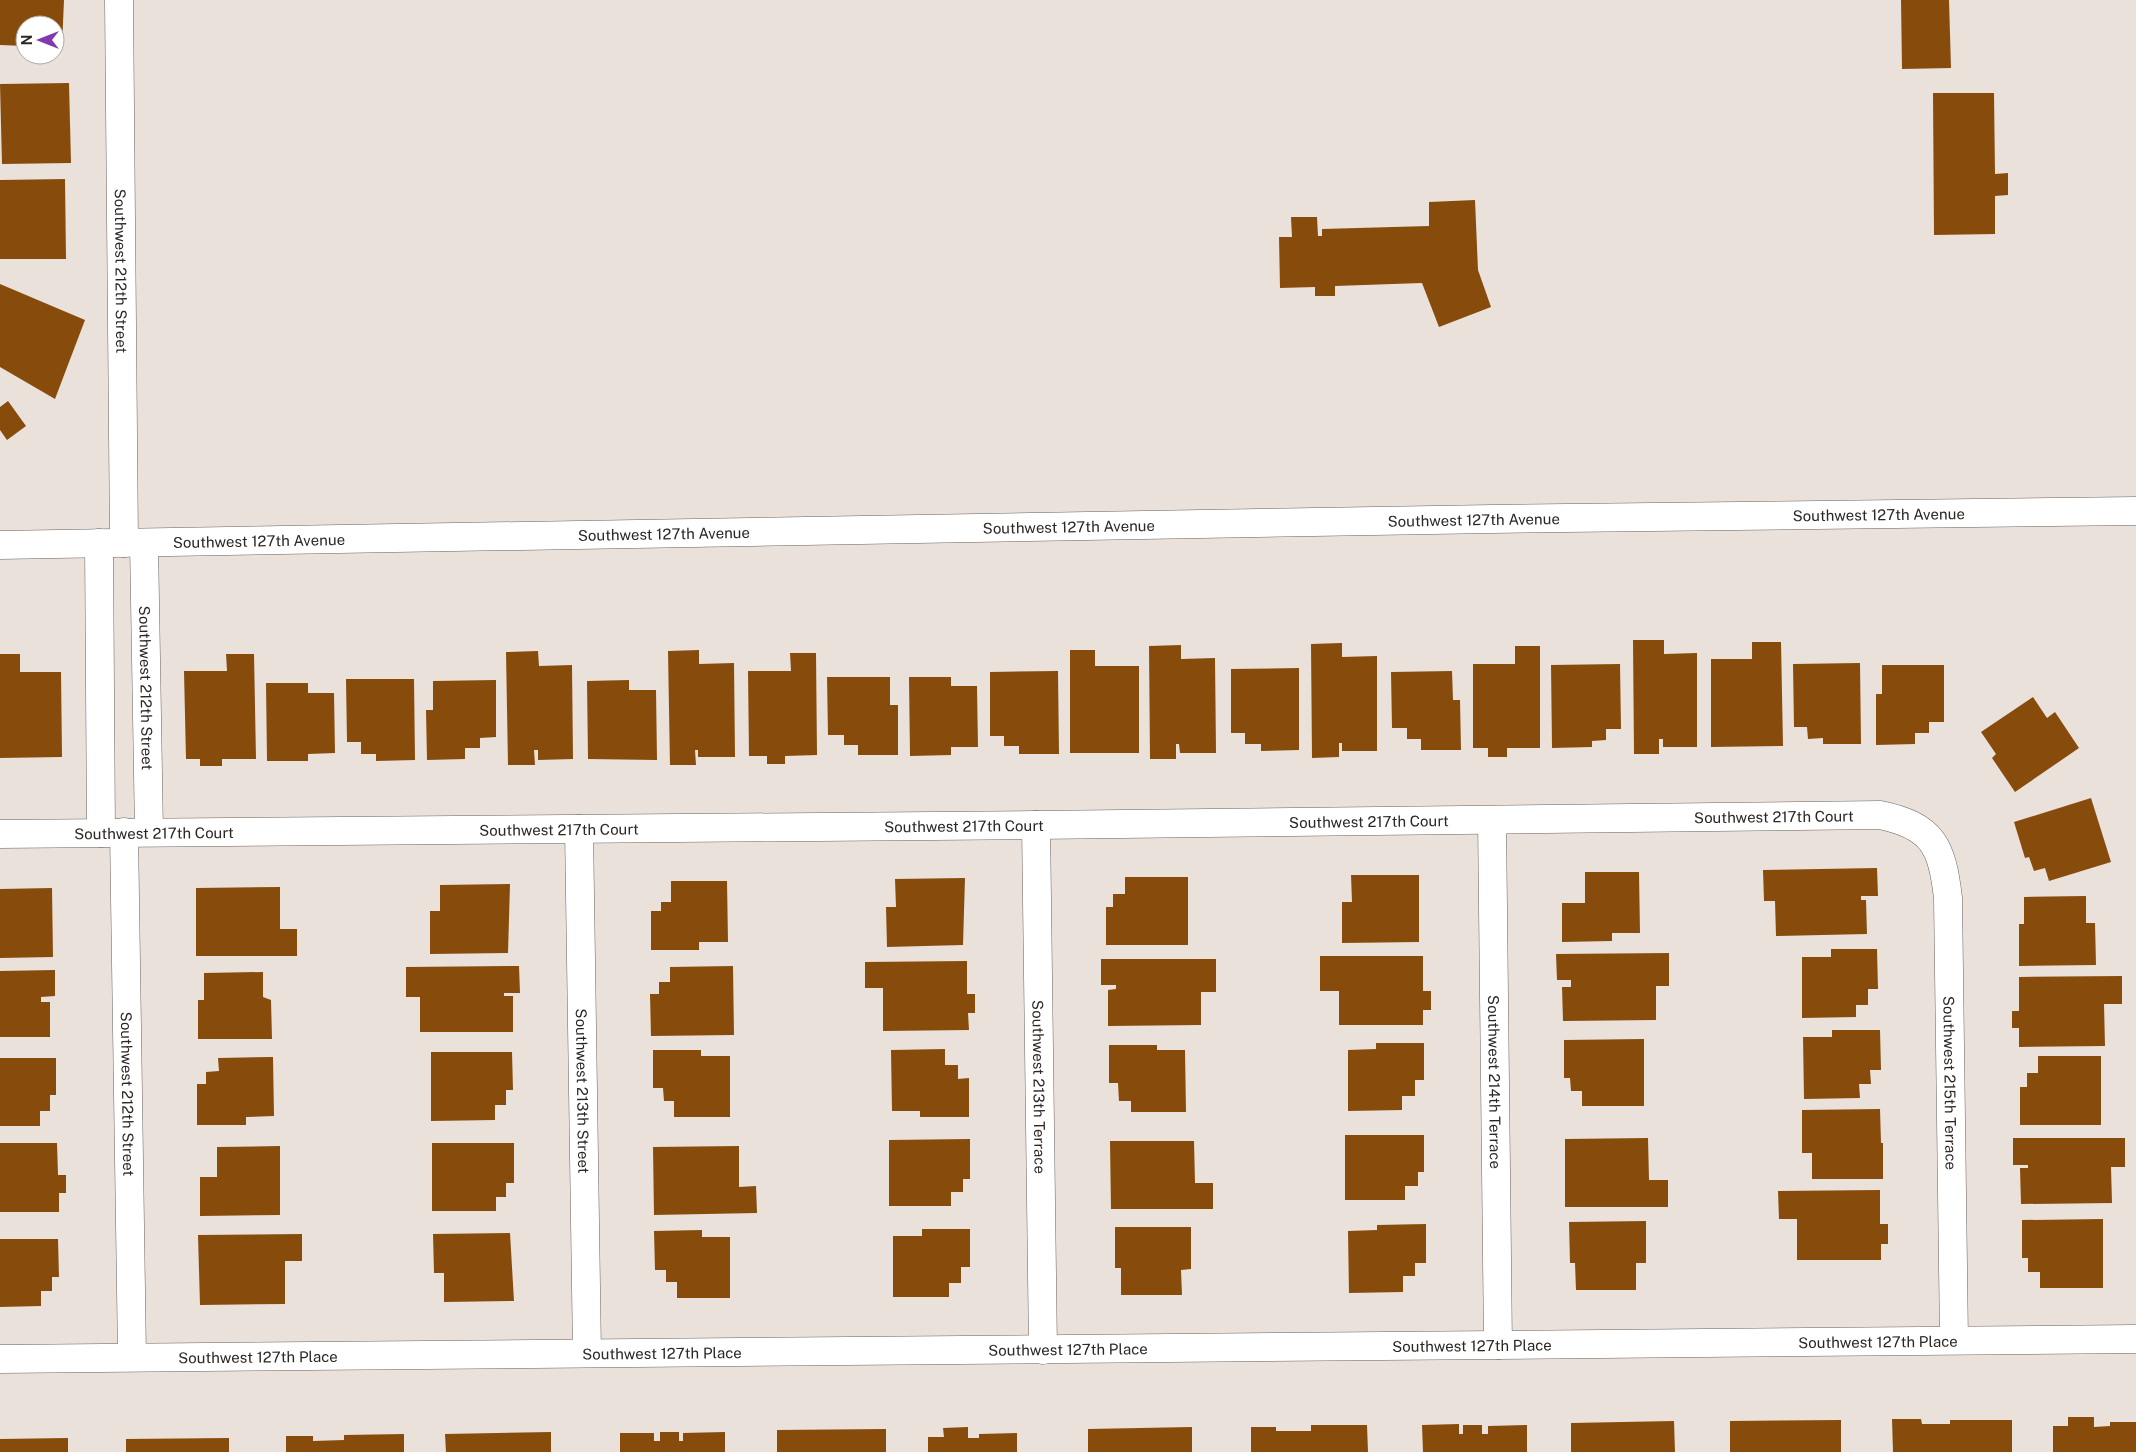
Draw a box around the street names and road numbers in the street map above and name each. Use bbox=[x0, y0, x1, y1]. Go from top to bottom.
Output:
street label: Southwest 212th Street bbox=[112, 189, 131, 353]
street label: Southwest 127th Avenue bbox=[1793, 505, 1965, 524]
street label: Southwest 127th Avenue bbox=[1388, 510, 1560, 529]
street label: Southwest 127th Avenue bbox=[983, 516, 1155, 536]
street label: Southwest 127th Avenue bbox=[578, 523, 750, 543]
street label: Southwest 127th Avenue bbox=[173, 530, 345, 550]
street label: Southwest 212th Street bbox=[137, 606, 156, 771]
street label: Southwest 217th Court bbox=[1694, 807, 1854, 826]
street label: Southwest 217th Court bbox=[1289, 812, 1449, 831]
street label: Southwest 217th Court bbox=[884, 816, 1044, 835]
street label: Southwest 217th Court bbox=[479, 820, 639, 838]
street label: Southwest 217th Court bbox=[74, 823, 234, 842]
street label: Southwest 214th Terrace bbox=[1486, 995, 1504, 1169]
street label: Southwest 215th Terrace bbox=[1941, 996, 1960, 1170]
street label: Southwest 213th Terrace bbox=[1030, 1000, 1049, 1174]
street label: Southwest 213th Street bbox=[573, 1008, 593, 1174]
street label: Southwest 212th Street bbox=[118, 1012, 138, 1176]
street label: Southwest 127th Place bbox=[1798, 1332, 1958, 1351]
street label: Southwest 127th Place bbox=[1392, 1336, 1552, 1354]
street label: Southwest 127th Place bbox=[988, 1340, 1148, 1358]
street label: Southwest 127th Place bbox=[582, 1344, 742, 1362]
street label: Southwest 127th Place bbox=[178, 1347, 338, 1366]

